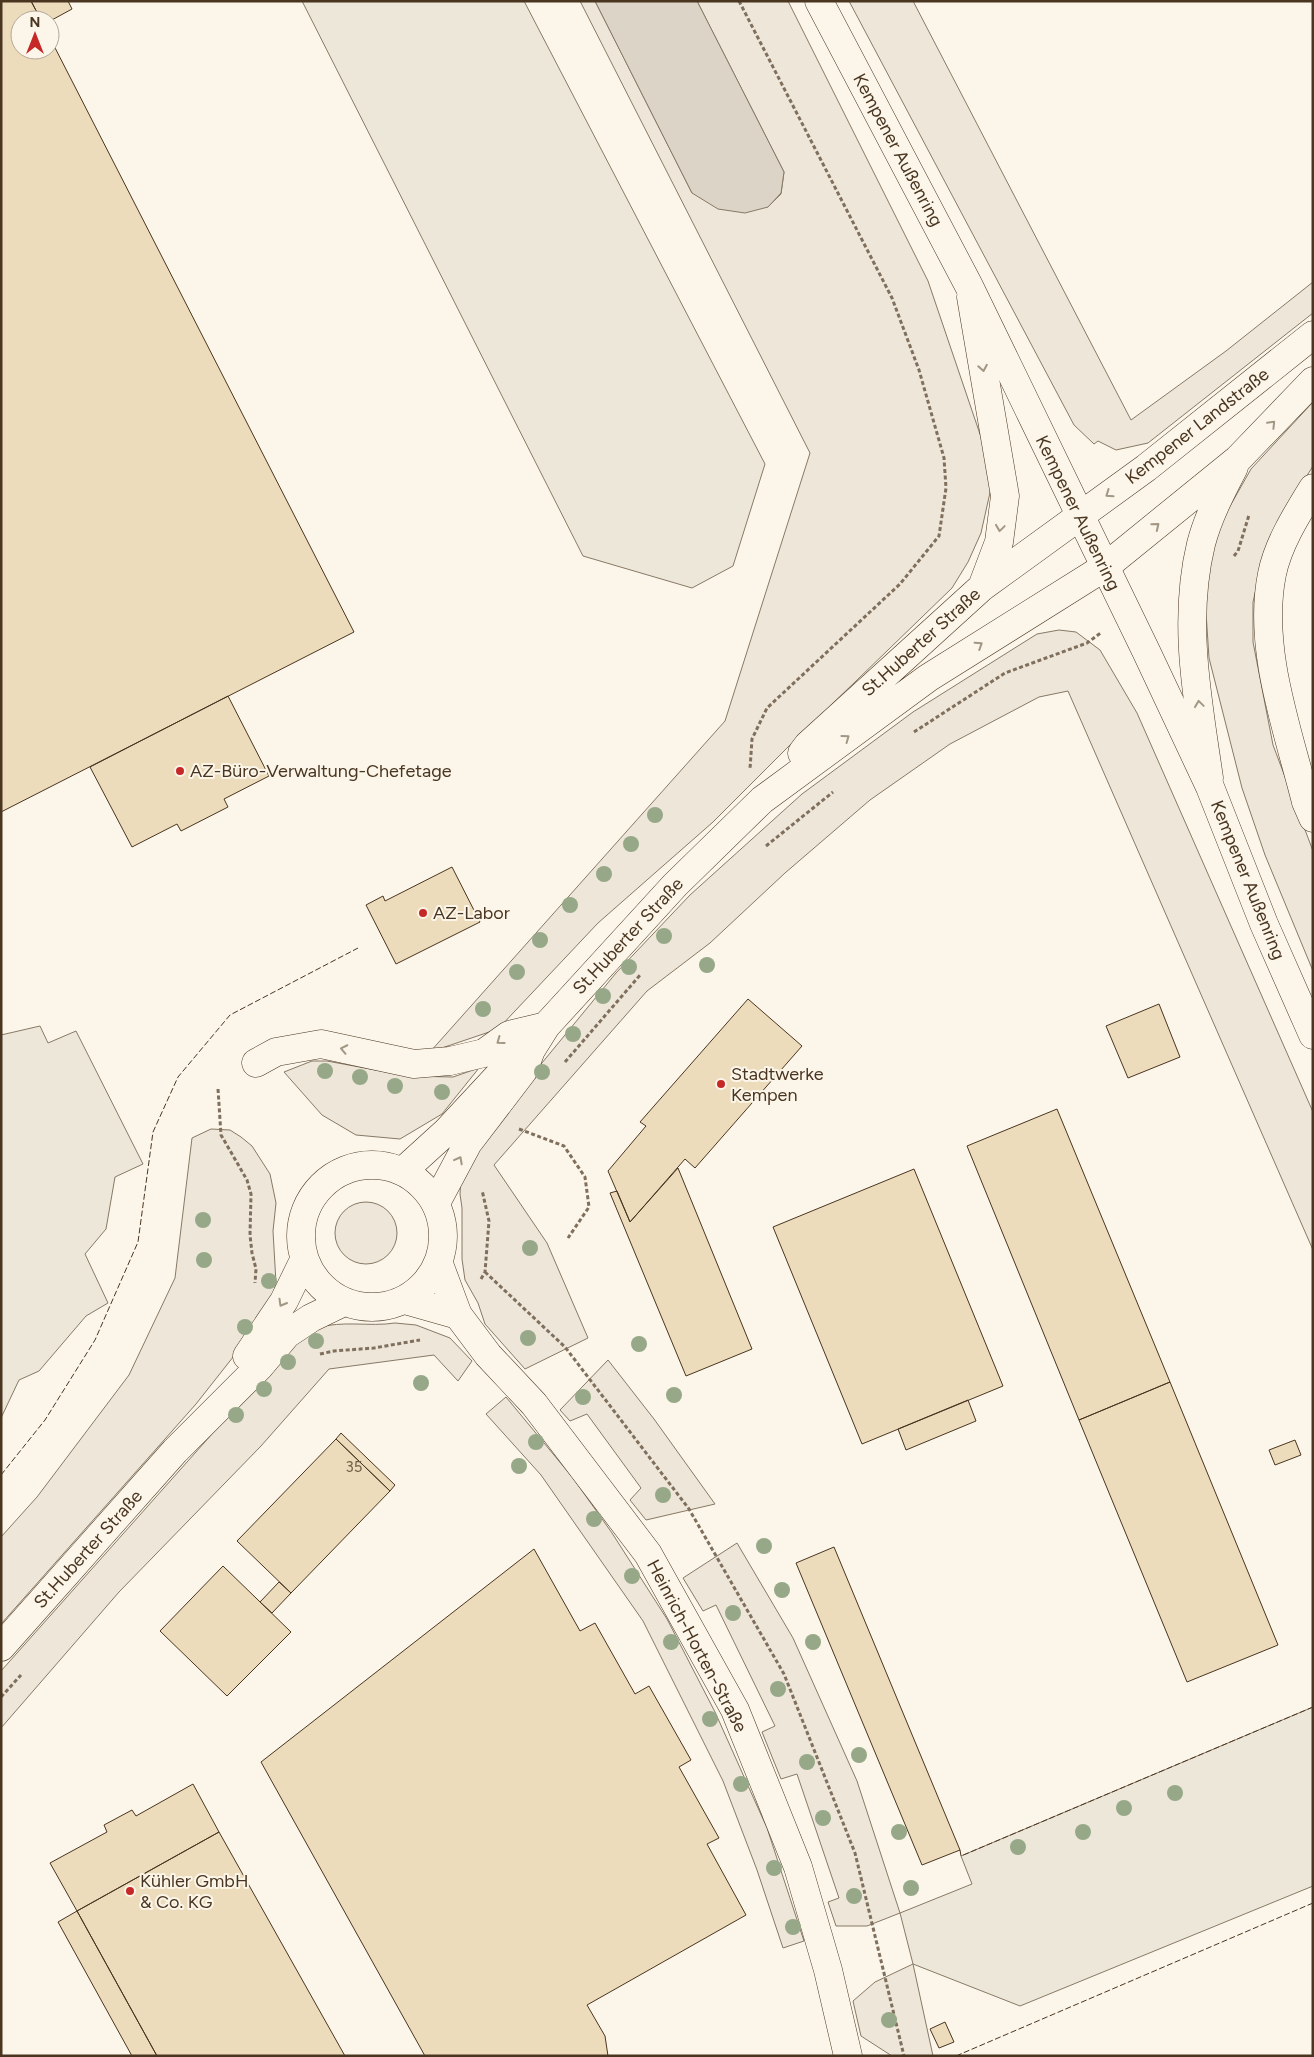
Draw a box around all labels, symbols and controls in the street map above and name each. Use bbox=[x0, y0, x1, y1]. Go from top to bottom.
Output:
north arrow bbox=[10, 10, 60, 60]
text: N bbox=[30, 14, 40, 31]
street label: Kempener Außenring bbox=[848, 70, 948, 230]
street label: Kempener Landstraße bbox=[1121, 363, 1273, 489]
one-way arrow bbox=[978, 364, 988, 372]
one-way arrow bbox=[1266, 421, 1275, 430]
street label: Kempener Außenring bbox=[1031, 432, 1125, 594]
one-way arrow bbox=[1105, 488, 1115, 497]
one-way arrow bbox=[1150, 523, 1159, 531]
one-way arrow bbox=[996, 524, 1006, 533]
street label: St.Huberter Straße bbox=[857, 583, 985, 701]
one-way arrow bbox=[974, 642, 983, 651]
one-way arrow bbox=[1194, 700, 1205, 708]
one-way arrow bbox=[840, 735, 850, 744]
place label: AZ-Büro-Verwaltung-Chefetage bbox=[190, 760, 452, 782]
marker: AZ-Büro-Verwaltung-Chefetage bbox=[174, 765, 186, 777]
street label: Kempener Außenring bbox=[1206, 797, 1290, 963]
street label: St.Huberter Straße bbox=[568, 873, 688, 999]
place label: AZ-Labor bbox=[433, 902, 510, 924]
marker: AZ-Labor bbox=[417, 907, 429, 919]
one-way arrow bbox=[497, 1036, 506, 1044]
one-way arrow bbox=[340, 1044, 349, 1055]
place label: Stadtwerke Kempen bbox=[731, 1063, 824, 1106]
marker: Stadtwerke Kempen bbox=[715, 1078, 727, 1090]
one-way arrow bbox=[453, 1156, 463, 1165]
one-way arrow bbox=[279, 1298, 289, 1307]
house number: 35 bbox=[346, 1458, 362, 1476]
street label: St.Huberter Straße bbox=[29, 1485, 147, 1613]
street label: Heinrich-Horten-Straße bbox=[642, 1556, 752, 1736]
place label: Kühler GmbH & Co. KG bbox=[140, 1870, 248, 1913]
marker: Kühler GmbH & Co. KG bbox=[124, 1885, 136, 1897]

